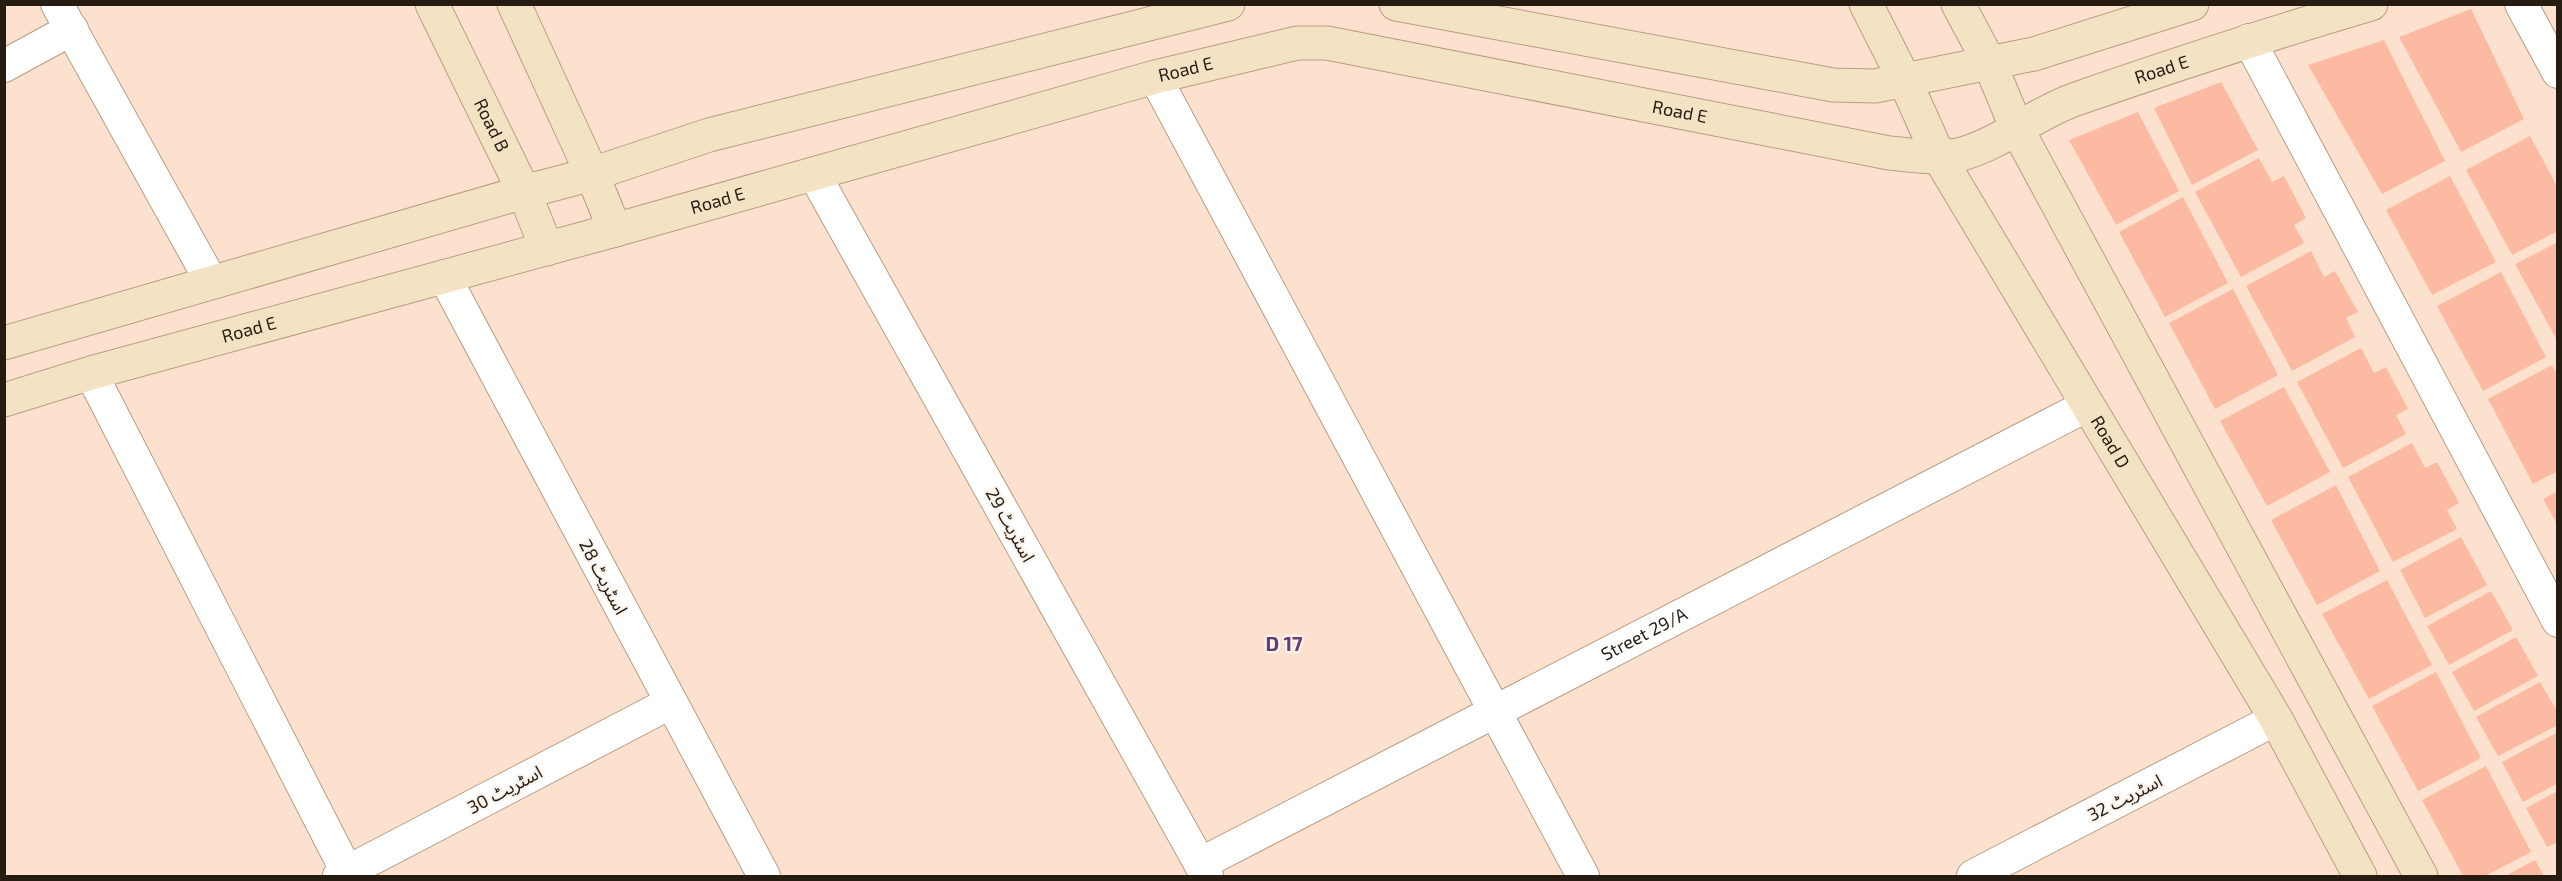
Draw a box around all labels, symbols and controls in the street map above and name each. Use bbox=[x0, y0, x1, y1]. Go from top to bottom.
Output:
street label: Road E bbox=[2132, 50, 2191, 88]
street label: Road E bbox=[1156, 52, 1215, 86]
street label: Road B bbox=[470, 95, 515, 155]
street label: Road E bbox=[1651, 95, 1709, 127]
street label: Road E bbox=[688, 182, 747, 218]
street label: Road E bbox=[219, 311, 279, 347]
street label: Road D bbox=[2087, 411, 2135, 472]
street label: اسٹریٹ 29 bbox=[981, 484, 1040, 566]
street label: اسٹریٹ 28 bbox=[574, 535, 633, 618]
street label: Street 29/A bbox=[1597, 602, 1691, 665]
district label: D 17 bbox=[1265, 631, 1303, 655]
street label: اسٹریٹ 30 bbox=[463, 760, 546, 819]
street label: اسٹریٹ 32 bbox=[2084, 769, 2166, 826]

